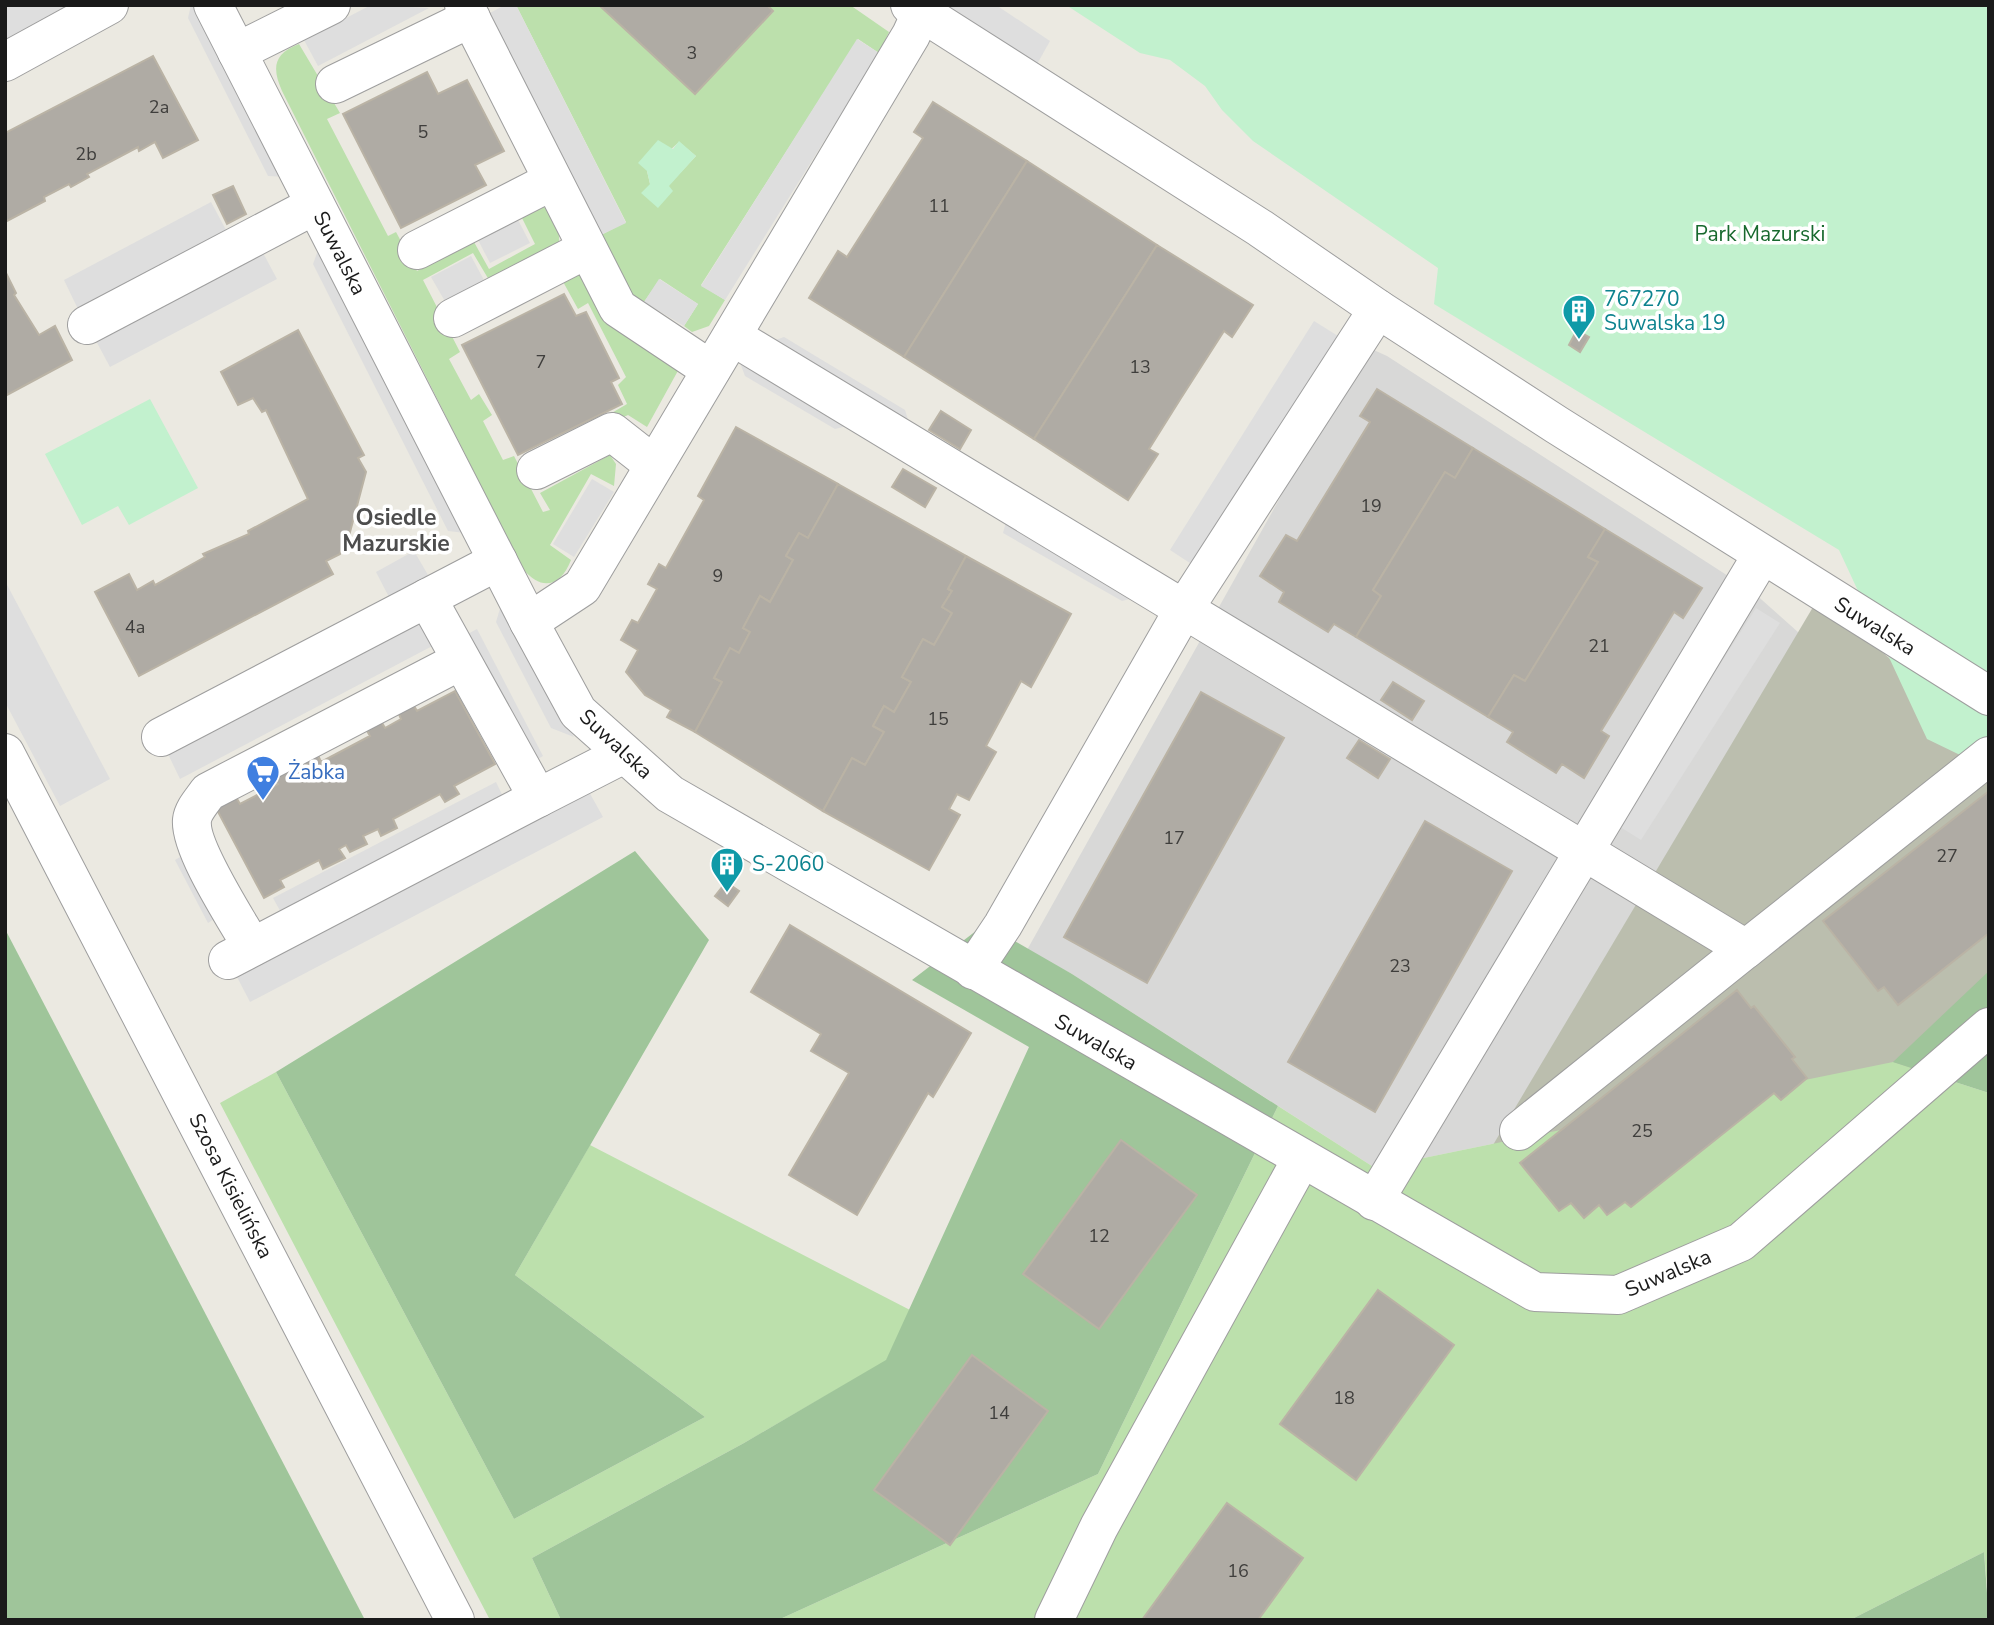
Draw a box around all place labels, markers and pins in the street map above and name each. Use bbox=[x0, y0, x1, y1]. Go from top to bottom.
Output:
place label: 767270 Suwalska 19 bbox=[1604, 285, 1726, 337]
building icon: 767270 Suwalska 19 bbox=[1560, 292, 1598, 341]
supermarket icon: Żabka bbox=[244, 753, 282, 802]
place label: Żabka bbox=[288, 758, 345, 786]
building icon: S-2060 bbox=[708, 845, 746, 894]
place label: S-2060 bbox=[752, 850, 824, 878]

